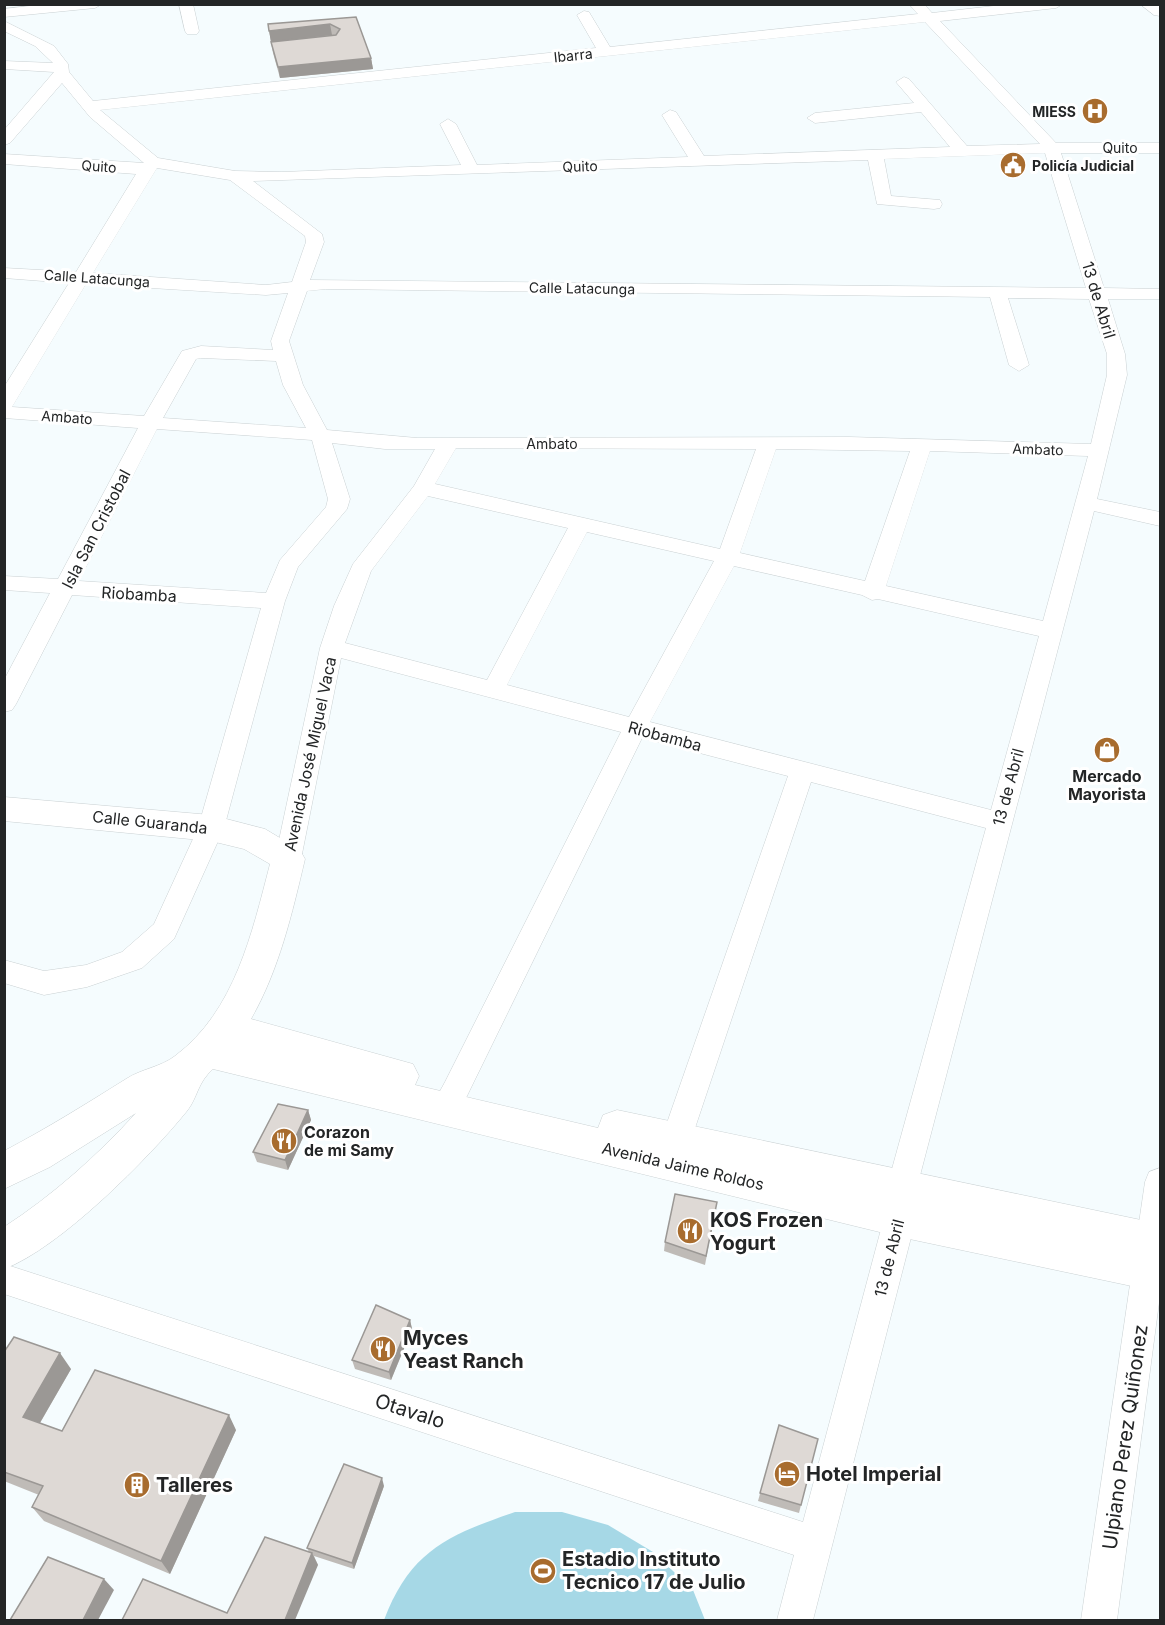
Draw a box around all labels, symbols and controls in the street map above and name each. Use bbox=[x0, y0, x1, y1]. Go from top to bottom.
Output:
street label: Ibarra bbox=[553, 45, 593, 65]
hospital icon: MIESS bbox=[1080, 96, 1110, 126]
place label: MIESS bbox=[1032, 103, 1076, 120]
street label: Quito bbox=[1102, 139, 1138, 156]
public building icon: Policía Judicial bbox=[998, 150, 1028, 180]
street label: Quito bbox=[81, 156, 117, 176]
street label: Quito bbox=[562, 157, 598, 175]
place label: Policía Judicial bbox=[1032, 157, 1134, 174]
street label: 13 de Abril bbox=[1078, 259, 1120, 341]
street label: Calle Latacunga bbox=[43, 266, 151, 290]
street label: Calle Latacunga bbox=[529, 279, 635, 297]
street label: Ambato bbox=[41, 407, 93, 427]
street label: Ambato bbox=[526, 435, 578, 452]
street label: Ambato bbox=[1012, 440, 1064, 458]
street label: Isla San Cristobal bbox=[57, 466, 135, 592]
street label: Riobamba bbox=[101, 582, 177, 606]
street label: Avenida José Miguel Vaca bbox=[280, 655, 340, 853]
street label: Riobamba bbox=[626, 717, 704, 755]
shop icon: Mercado Mayorista bbox=[1092, 735, 1122, 765]
street label: 13 de Abril bbox=[988, 746, 1028, 828]
place label: Mercado Mayorista bbox=[1068, 766, 1146, 804]
street label: Calle Guaranda bbox=[91, 806, 209, 838]
place label: Corazon de mi Samy bbox=[304, 1122, 394, 1160]
restaurant icon: Corazon de mi Samy bbox=[269, 1126, 299, 1156]
street label: Avenida Jaime Roldos bbox=[600, 1138, 766, 1194]
place label: KOS Frozen Yogurt bbox=[710, 1208, 823, 1255]
restaurant icon: KOS Frozen Yogurt bbox=[675, 1216, 705, 1246]
street label: 13 de Abril bbox=[870, 1217, 908, 1299]
street label: Ulpiano Perez Quiñonez bbox=[1097, 1323, 1153, 1551]
place label: Myces Yeast Ranch bbox=[403, 1326, 524, 1373]
restaurant icon: Myces Yeast Ranch bbox=[368, 1334, 398, 1364]
street label: Otavalo bbox=[372, 1388, 448, 1434]
hotel icon: Hotel Imperial bbox=[772, 1459, 802, 1489]
place label: Hotel Imperial bbox=[806, 1462, 942, 1486]
building icon: Talleres bbox=[122, 1470, 152, 1500]
place label: Talleres bbox=[156, 1473, 233, 1497]
place label: Estadio Instituto Tecnico 17 de Julio bbox=[562, 1547, 746, 1594]
sports icon: Estadio Instituto Tecnico 17 de Julio bbox=[528, 1556, 558, 1586]

